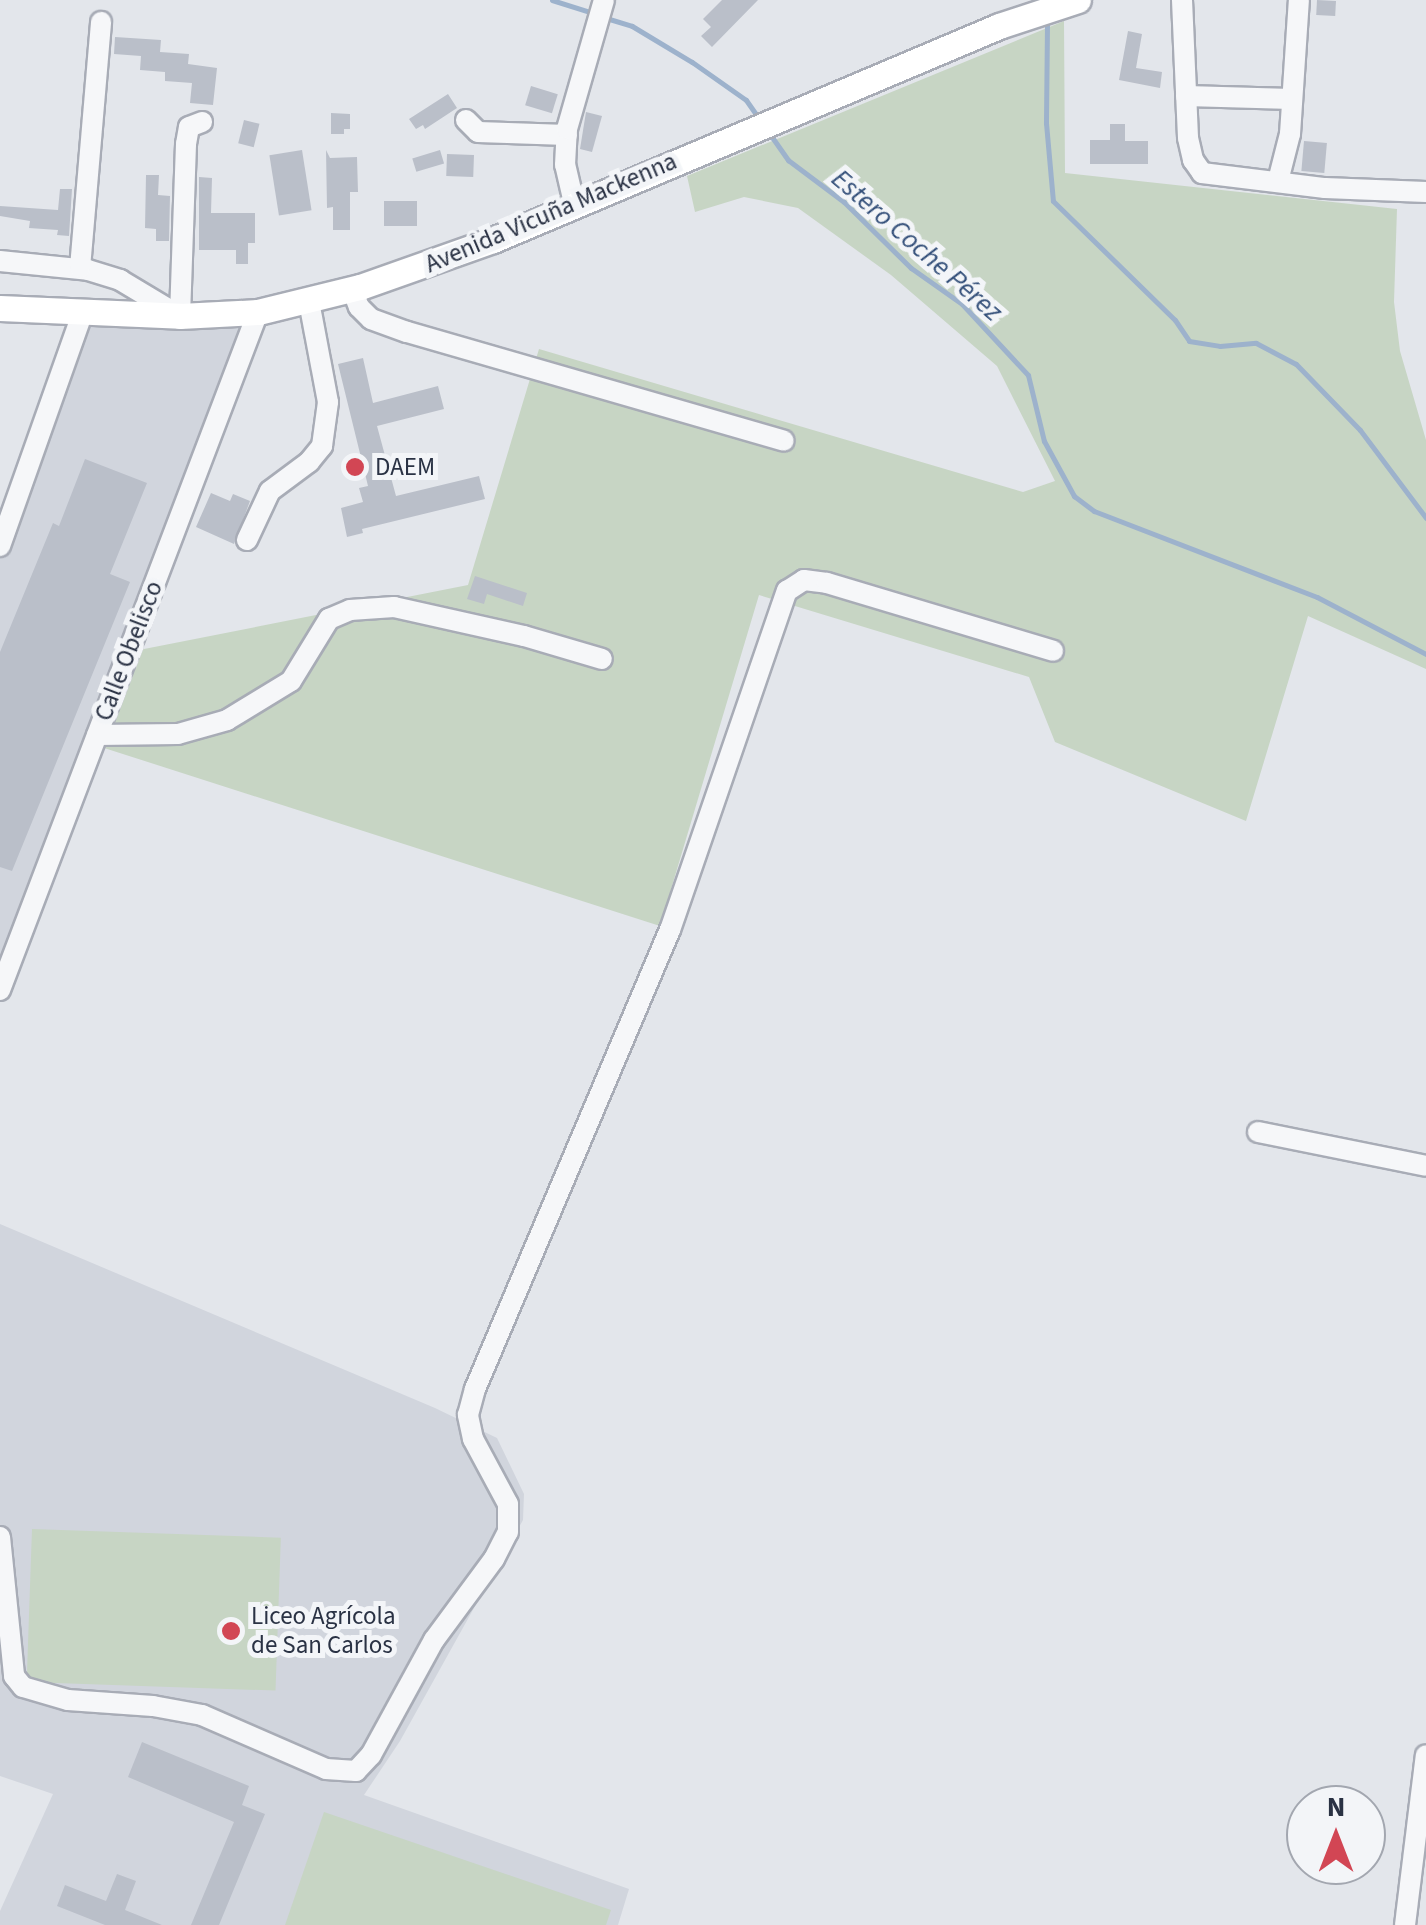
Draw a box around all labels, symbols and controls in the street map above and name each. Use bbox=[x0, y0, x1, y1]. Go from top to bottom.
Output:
street label: Avenida Vicuña Mackenna bbox=[421, 146, 681, 280]
water label: Estero Coche Pérez bbox=[825, 162, 1009, 328]
place label: DAEM bbox=[375, 452, 435, 482]
marker: DAEM bbox=[344, 456, 366, 478]
street label: Calle Obelisco bbox=[89, 577, 169, 725]
place label: Liceo Agrícola de San Carlos bbox=[251, 1602, 396, 1661]
marker: Liceo Agrícola de San Carlos bbox=[220, 1620, 242, 1642]
north arrow bbox=[1286, 1785, 1386, 1885]
text: N bbox=[1327, 1787, 1345, 1827]

